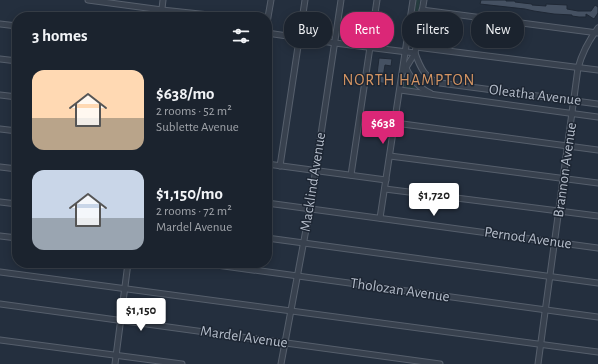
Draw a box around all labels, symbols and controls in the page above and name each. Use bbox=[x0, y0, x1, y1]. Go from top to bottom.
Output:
chip: Buy bbox=[284, 12, 332, 48]
chip: Rent bbox=[340, 12, 394, 48]
chip: Filters bbox=[402, 12, 463, 48]
chip: New bbox=[471, 12, 524, 48]
icon: filters bbox=[230, 25, 252, 47]
text: 3 homes bbox=[32, 27, 88, 44]
district label: NORTH HAMPTON bbox=[343, 72, 475, 88]
street label: Oleatha Avenue bbox=[488, 82, 582, 108]
text: $638/mo bbox=[156, 85, 215, 102]
icon: home bbox=[64, 86, 112, 134]
text: 2 rooms · 52 m² bbox=[156, 105, 232, 118]
pin: $638 bbox=[359, 111, 407, 145]
text: $638 bbox=[371, 117, 395, 130]
text: Sublette Avenue bbox=[156, 121, 239, 134]
street label: Brannon Avenue bbox=[551, 121, 579, 219]
street label: Macklind Avenue bbox=[298, 131, 328, 233]
pin: $1,720 bbox=[401, 183, 467, 217]
text: $1,150/mo bbox=[156, 185, 223, 202]
icon: home bbox=[64, 186, 112, 234]
text: $1,720 bbox=[418, 189, 450, 202]
text: 2 rooms · 72 m² bbox=[156, 205, 232, 218]
text: Mardel Avenue bbox=[156, 221, 232, 234]
street label: Pernod Avenue bbox=[483, 224, 573, 252]
street label: Tholozan Avenue bbox=[349, 276, 451, 304]
pin: $1,150 bbox=[108, 298, 174, 332]
text: $1,150 bbox=[126, 304, 156, 317]
street label: Mardel Avenue bbox=[199, 323, 289, 351]

